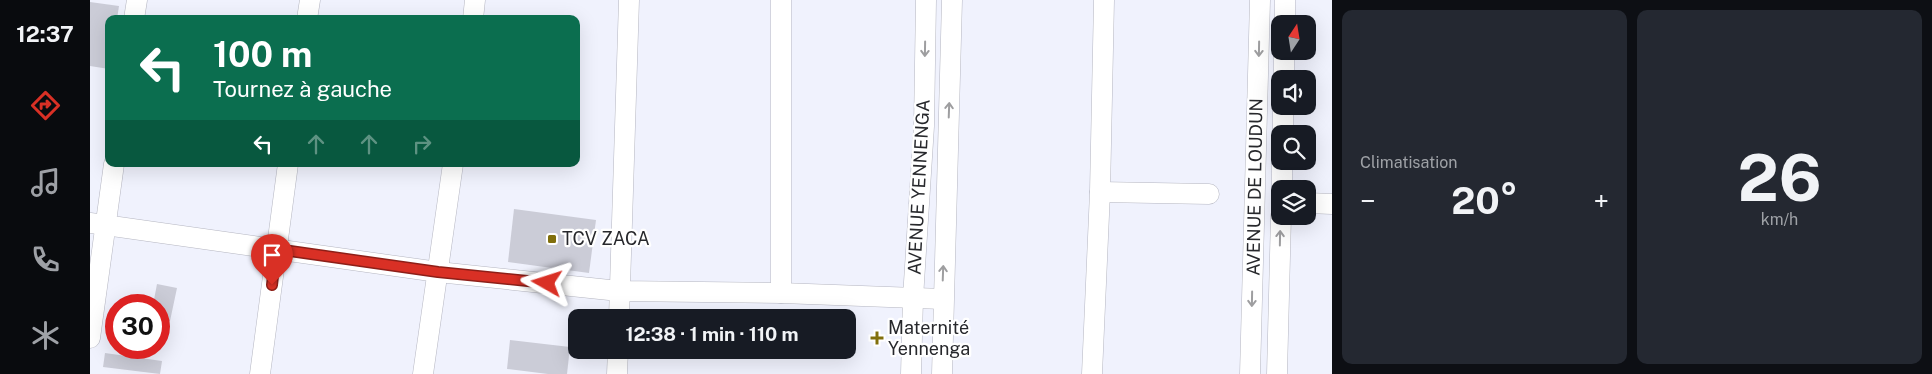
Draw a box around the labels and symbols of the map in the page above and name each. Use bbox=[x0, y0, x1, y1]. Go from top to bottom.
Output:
north arrow bbox=[1271, 15, 1316, 60]
one-way arrow bbox=[920, 40, 930, 56]
one-way arrow bbox=[1254, 40, 1263, 56]
street label: AVENUE YENNENGA bbox=[903, 98, 934, 275]
street label: AVENUE DE LOUDUN bbox=[1242, 98, 1267, 276]
one-way arrow bbox=[944, 103, 954, 119]
place label: TCV ZACA bbox=[562, 228, 650, 249]
one-way arrow bbox=[1276, 230, 1285, 246]
marker: TCV ZACA bbox=[546, 233, 558, 245]
pin bbox=[251, 234, 293, 285]
position arrow bbox=[520, 256, 572, 308]
one-way arrow bbox=[939, 265, 948, 281]
one-way arrow bbox=[1247, 290, 1257, 306]
speed limit sign: 30 bbox=[105, 294, 170, 359]
place label: Maternité Yennenga bbox=[888, 317, 970, 359]
marker: Maternité Yennenga bbox=[870, 331, 884, 345]

